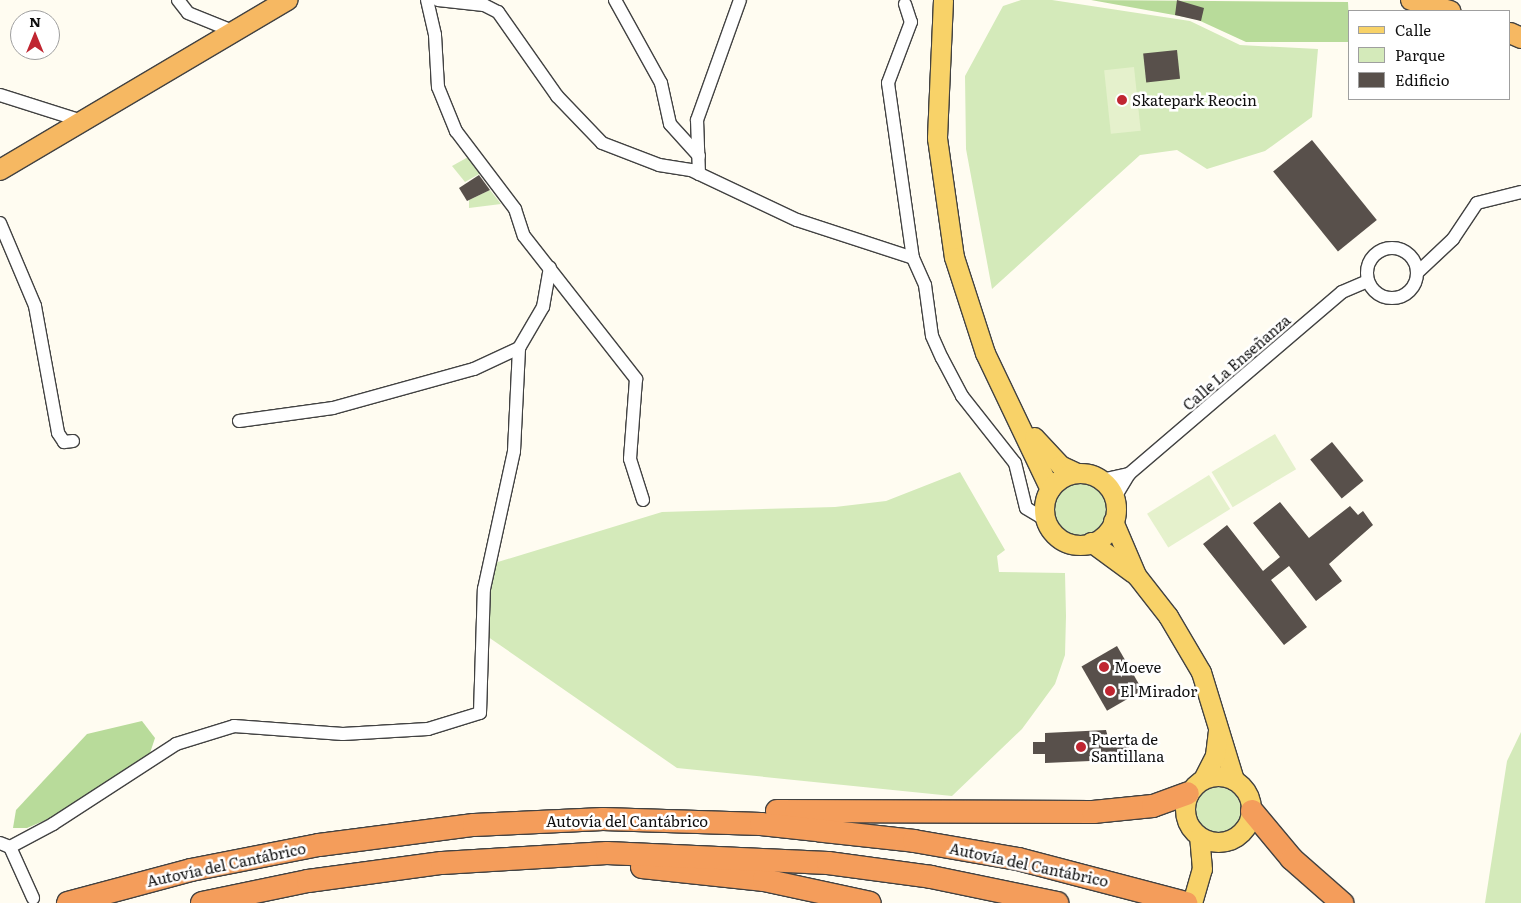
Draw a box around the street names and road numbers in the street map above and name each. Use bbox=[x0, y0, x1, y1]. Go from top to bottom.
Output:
street label: Calle La Enseñanza bbox=[1179, 310, 1293, 414]
street label: Autovía del Cantábrico bbox=[546, 812, 708, 830]
street label: Autovía del Cantábrico bbox=[145, 838, 307, 890]
street label: Autovía del Cantábrico bbox=[948, 838, 1110, 890]

